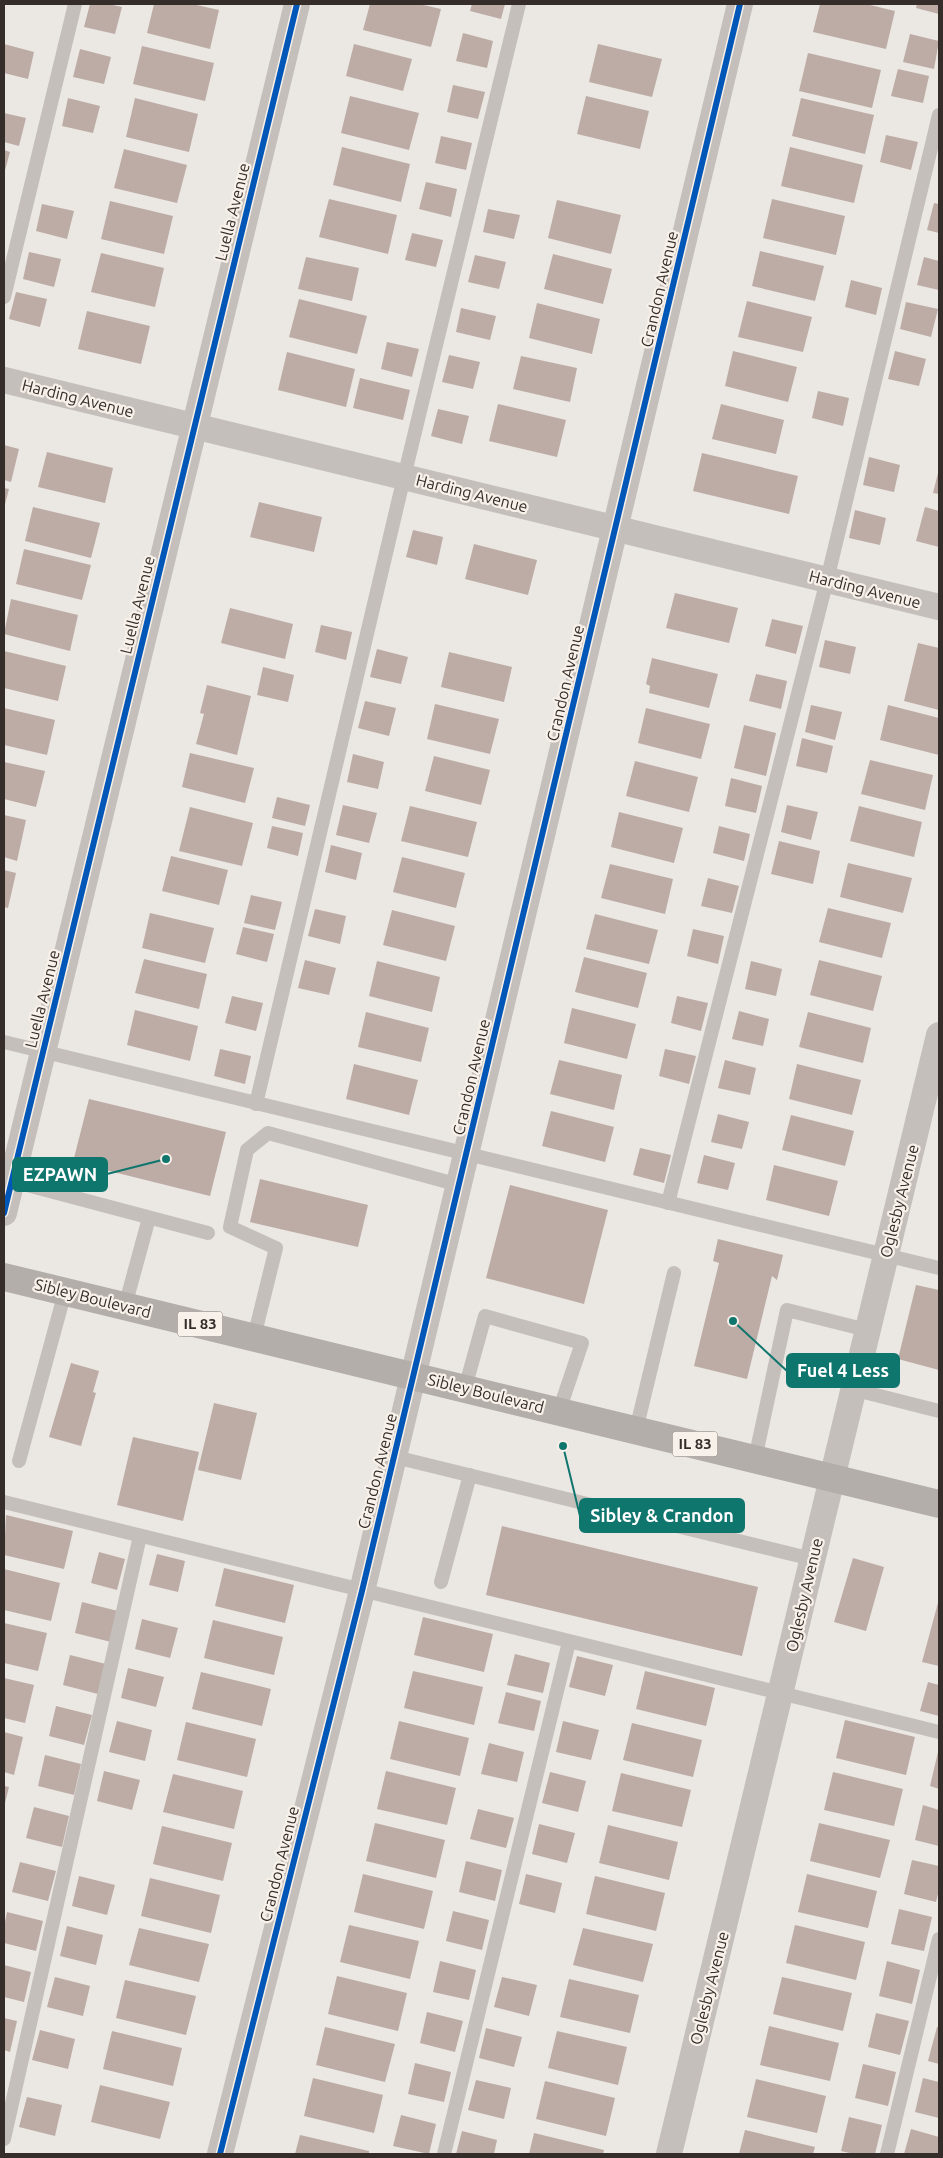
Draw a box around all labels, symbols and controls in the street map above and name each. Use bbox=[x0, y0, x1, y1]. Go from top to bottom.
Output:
street label: Luella Avenue bbox=[211, 161, 253, 263]
street label: Crandon Avenue bbox=[637, 229, 681, 349]
street label: Harding Avenue bbox=[20, 375, 136, 421]
street label: Harding Avenue bbox=[414, 470, 530, 516]
street label: Luella Avenue bbox=[116, 554, 158, 656]
street label: Harding Avenue bbox=[807, 566, 923, 612]
street label: Crandon Avenue bbox=[543, 623, 587, 743]
street label: Luella Avenue bbox=[21, 948, 63, 1050]
street label: Crandon Avenue bbox=[449, 1017, 493, 1137]
street label: Oglesby Avenue bbox=[876, 1142, 922, 1260]
callout: EZPAWN bbox=[13, 1158, 107, 1191]
text: EZPAWN bbox=[23, 1164, 97, 1184]
street label: Sibley Boulevard bbox=[33, 1275, 153, 1321]
road number: IL 83 bbox=[178, 1312, 222, 1336]
callout: Fuel 4 Less bbox=[787, 1354, 899, 1387]
text: Fuel 4 Less bbox=[797, 1360, 889, 1380]
street label: Sibley Boulevard bbox=[426, 1370, 546, 1416]
street label: Crandon Avenue bbox=[354, 1411, 400, 1531]
road number: IL 83 bbox=[672, 1432, 718, 1456]
callout: Sibley & Crandon bbox=[580, 1499, 744, 1532]
text: Sibley & Crandon bbox=[590, 1505, 734, 1525]
street label: Oglesby Avenue bbox=[782, 1536, 826, 1654]
street label: Crandon Avenue bbox=[256, 1804, 302, 1924]
street label: Oglesby Avenue bbox=[686, 1929, 732, 2047]

